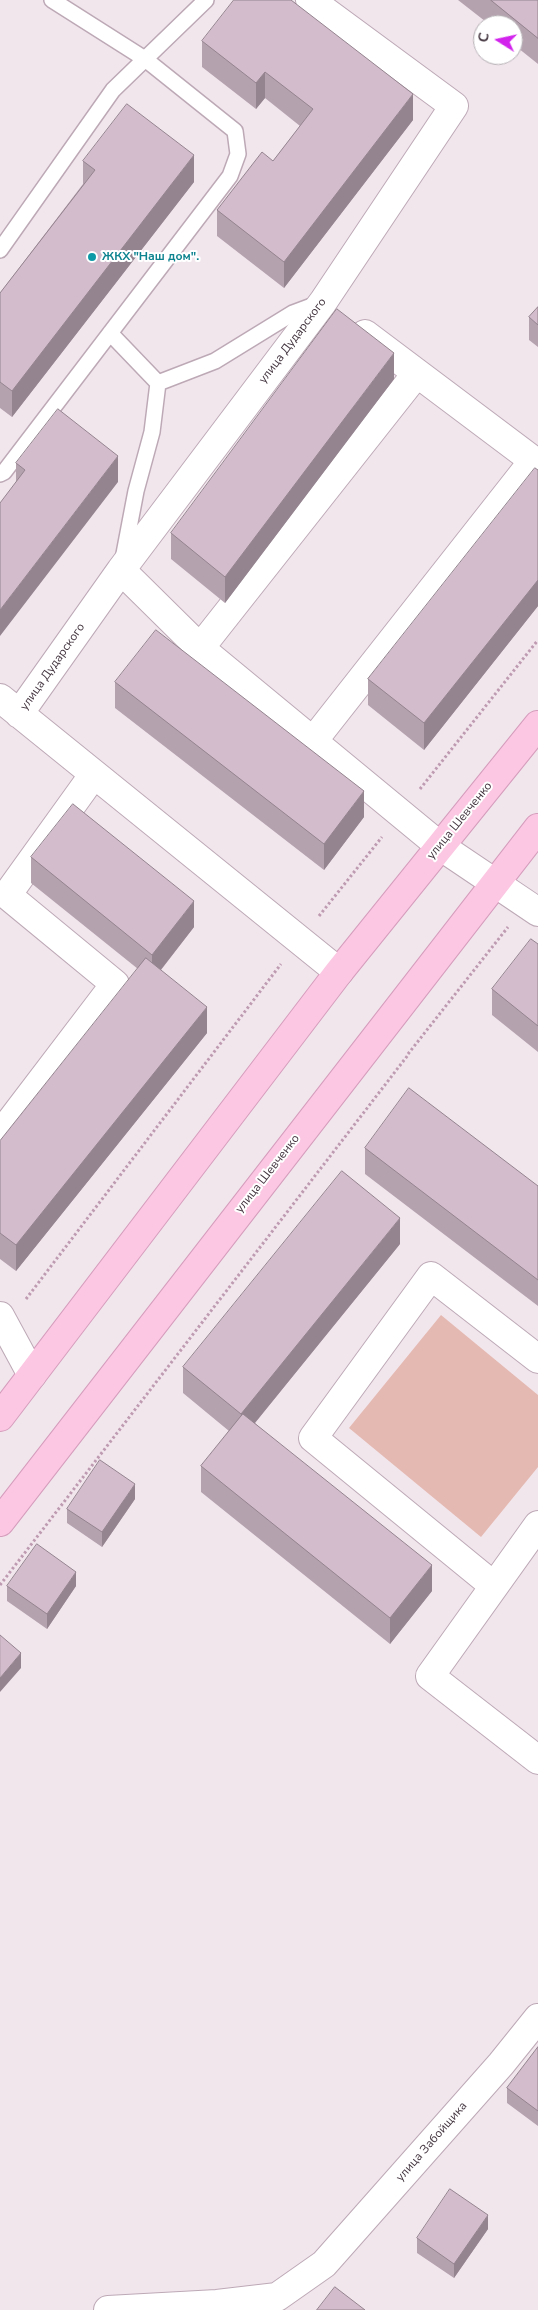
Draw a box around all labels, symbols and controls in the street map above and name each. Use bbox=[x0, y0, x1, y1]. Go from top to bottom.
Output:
north arrow bbox=[473, 15, 523, 65]
text: С bbox=[474, 31, 494, 44]
place label: ЖКХ "Наш дом". bbox=[102, 250, 199, 264]
marker: ЖКХ "Наш дом". bbox=[86, 251, 98, 263]
street label: улица Дударского bbox=[256, 295, 330, 387]
street label: улица Дударского bbox=[17, 621, 89, 713]
street label: улица Шевченко bbox=[424, 779, 496, 863]
street label: улица Шевченко bbox=[233, 1132, 303, 1216]
street label: улица Забойщика bbox=[393, 2099, 471, 2185]

